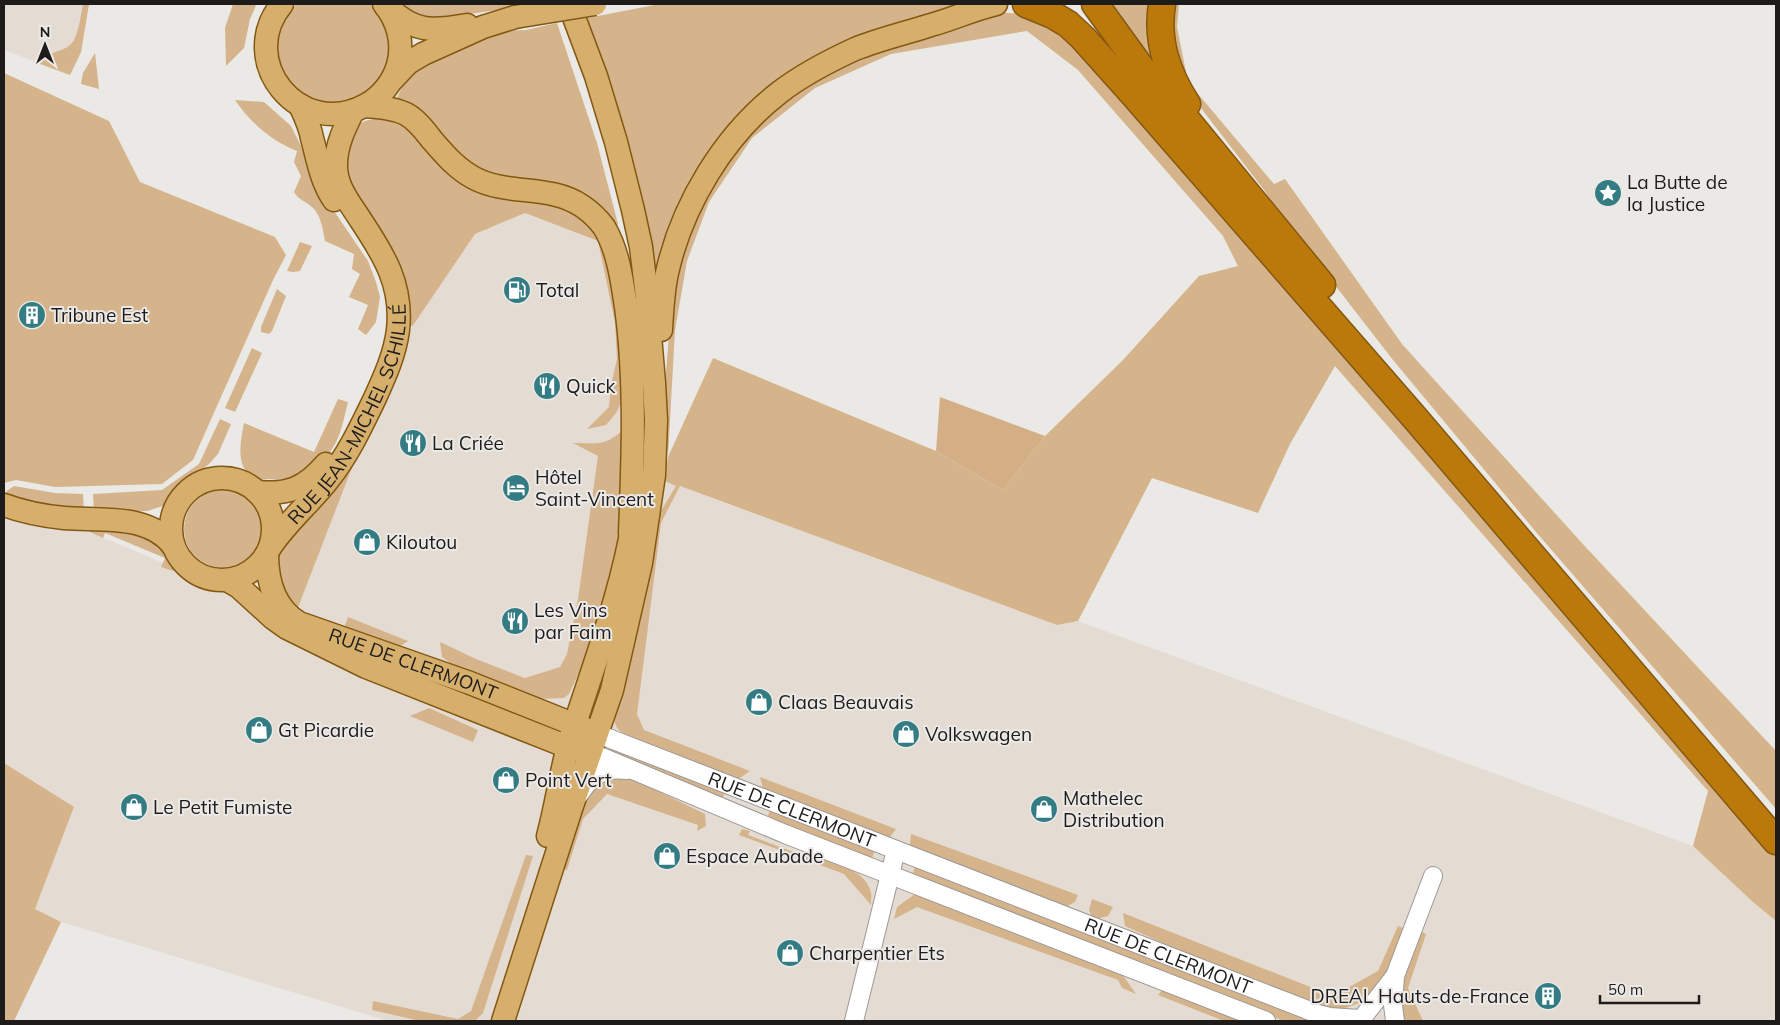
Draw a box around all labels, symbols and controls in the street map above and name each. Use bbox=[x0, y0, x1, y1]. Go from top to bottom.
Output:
north arrow bbox=[20, 20, 70, 70]
text: N bbox=[40, 23, 50, 41]
place label: La Butte de la Justice bbox=[1627, 170, 1728, 216]
place icon: La Butte de la Justice bbox=[1593, 178, 1623, 208]
fuel station icon: Total bbox=[502, 275, 532, 305]
place label: Total bbox=[536, 278, 579, 302]
building icon: Tribune Est bbox=[17, 300, 47, 330]
place label: Tribune Est bbox=[51, 303, 149, 327]
street label: RUE JEAN-MICHEL SCHILLÉ bbox=[282, 303, 411, 529]
restaurant icon: Quick bbox=[532, 371, 562, 401]
place label: Quick bbox=[566, 374, 616, 398]
restaurant icon: La Criée bbox=[398, 428, 428, 458]
place label: La Criée bbox=[432, 431, 504, 455]
place label: Hôtel Saint-Vincent bbox=[535, 465, 654, 511]
hotel icon: Hôtel Saint-Vincent bbox=[501, 473, 531, 503]
shop icon: Kiloutou bbox=[352, 527, 382, 557]
place label: Kiloutou bbox=[386, 530, 457, 554]
place label: Les Vins par Faim bbox=[534, 598, 612, 644]
restaurant icon: Les Vins par Faim bbox=[500, 606, 530, 636]
street label: RUE DE CLERMONT bbox=[325, 622, 502, 705]
shop icon: Claas Beauvais bbox=[744, 687, 774, 717]
place label: Claas Beauvais bbox=[778, 690, 914, 714]
shop icon: Gt Picardie bbox=[244, 715, 274, 745]
place label: Gt Picardie bbox=[278, 718, 374, 742]
shop icon: Volkswagen bbox=[891, 719, 921, 749]
place label: Volkswagen bbox=[925, 722, 1032, 746]
shop icon: Point Vert bbox=[491, 765, 521, 795]
street label: RUE DE CLERMONT bbox=[705, 766, 880, 853]
place label: Point Vert bbox=[525, 768, 612, 792]
place label: Mathelec Distribution bbox=[1063, 786, 1165, 832]
shop icon: Le Petit Fumiste bbox=[119, 792, 149, 822]
shop icon: Mathelec Distribution bbox=[1029, 794, 1059, 824]
place label: Le Petit Fumiste bbox=[153, 795, 292, 819]
shop icon: Espace Aubade bbox=[652, 841, 682, 871]
place label: Espace Aubade bbox=[686, 844, 823, 868]
street label: RUE DE CLERMONT bbox=[1081, 912, 1256, 999]
shop icon: Charpentier Ets bbox=[775, 938, 805, 968]
place label: Charpentier Ets bbox=[809, 941, 945, 965]
scale bar bbox=[1600, 972, 1699, 1004]
text: 50 m bbox=[1608, 980, 1643, 999]
building icon: DREAL Hauts-de-France bbox=[1533, 981, 1563, 1011]
place label: DREAL Hauts-de-France bbox=[1311, 984, 1529, 1008]

